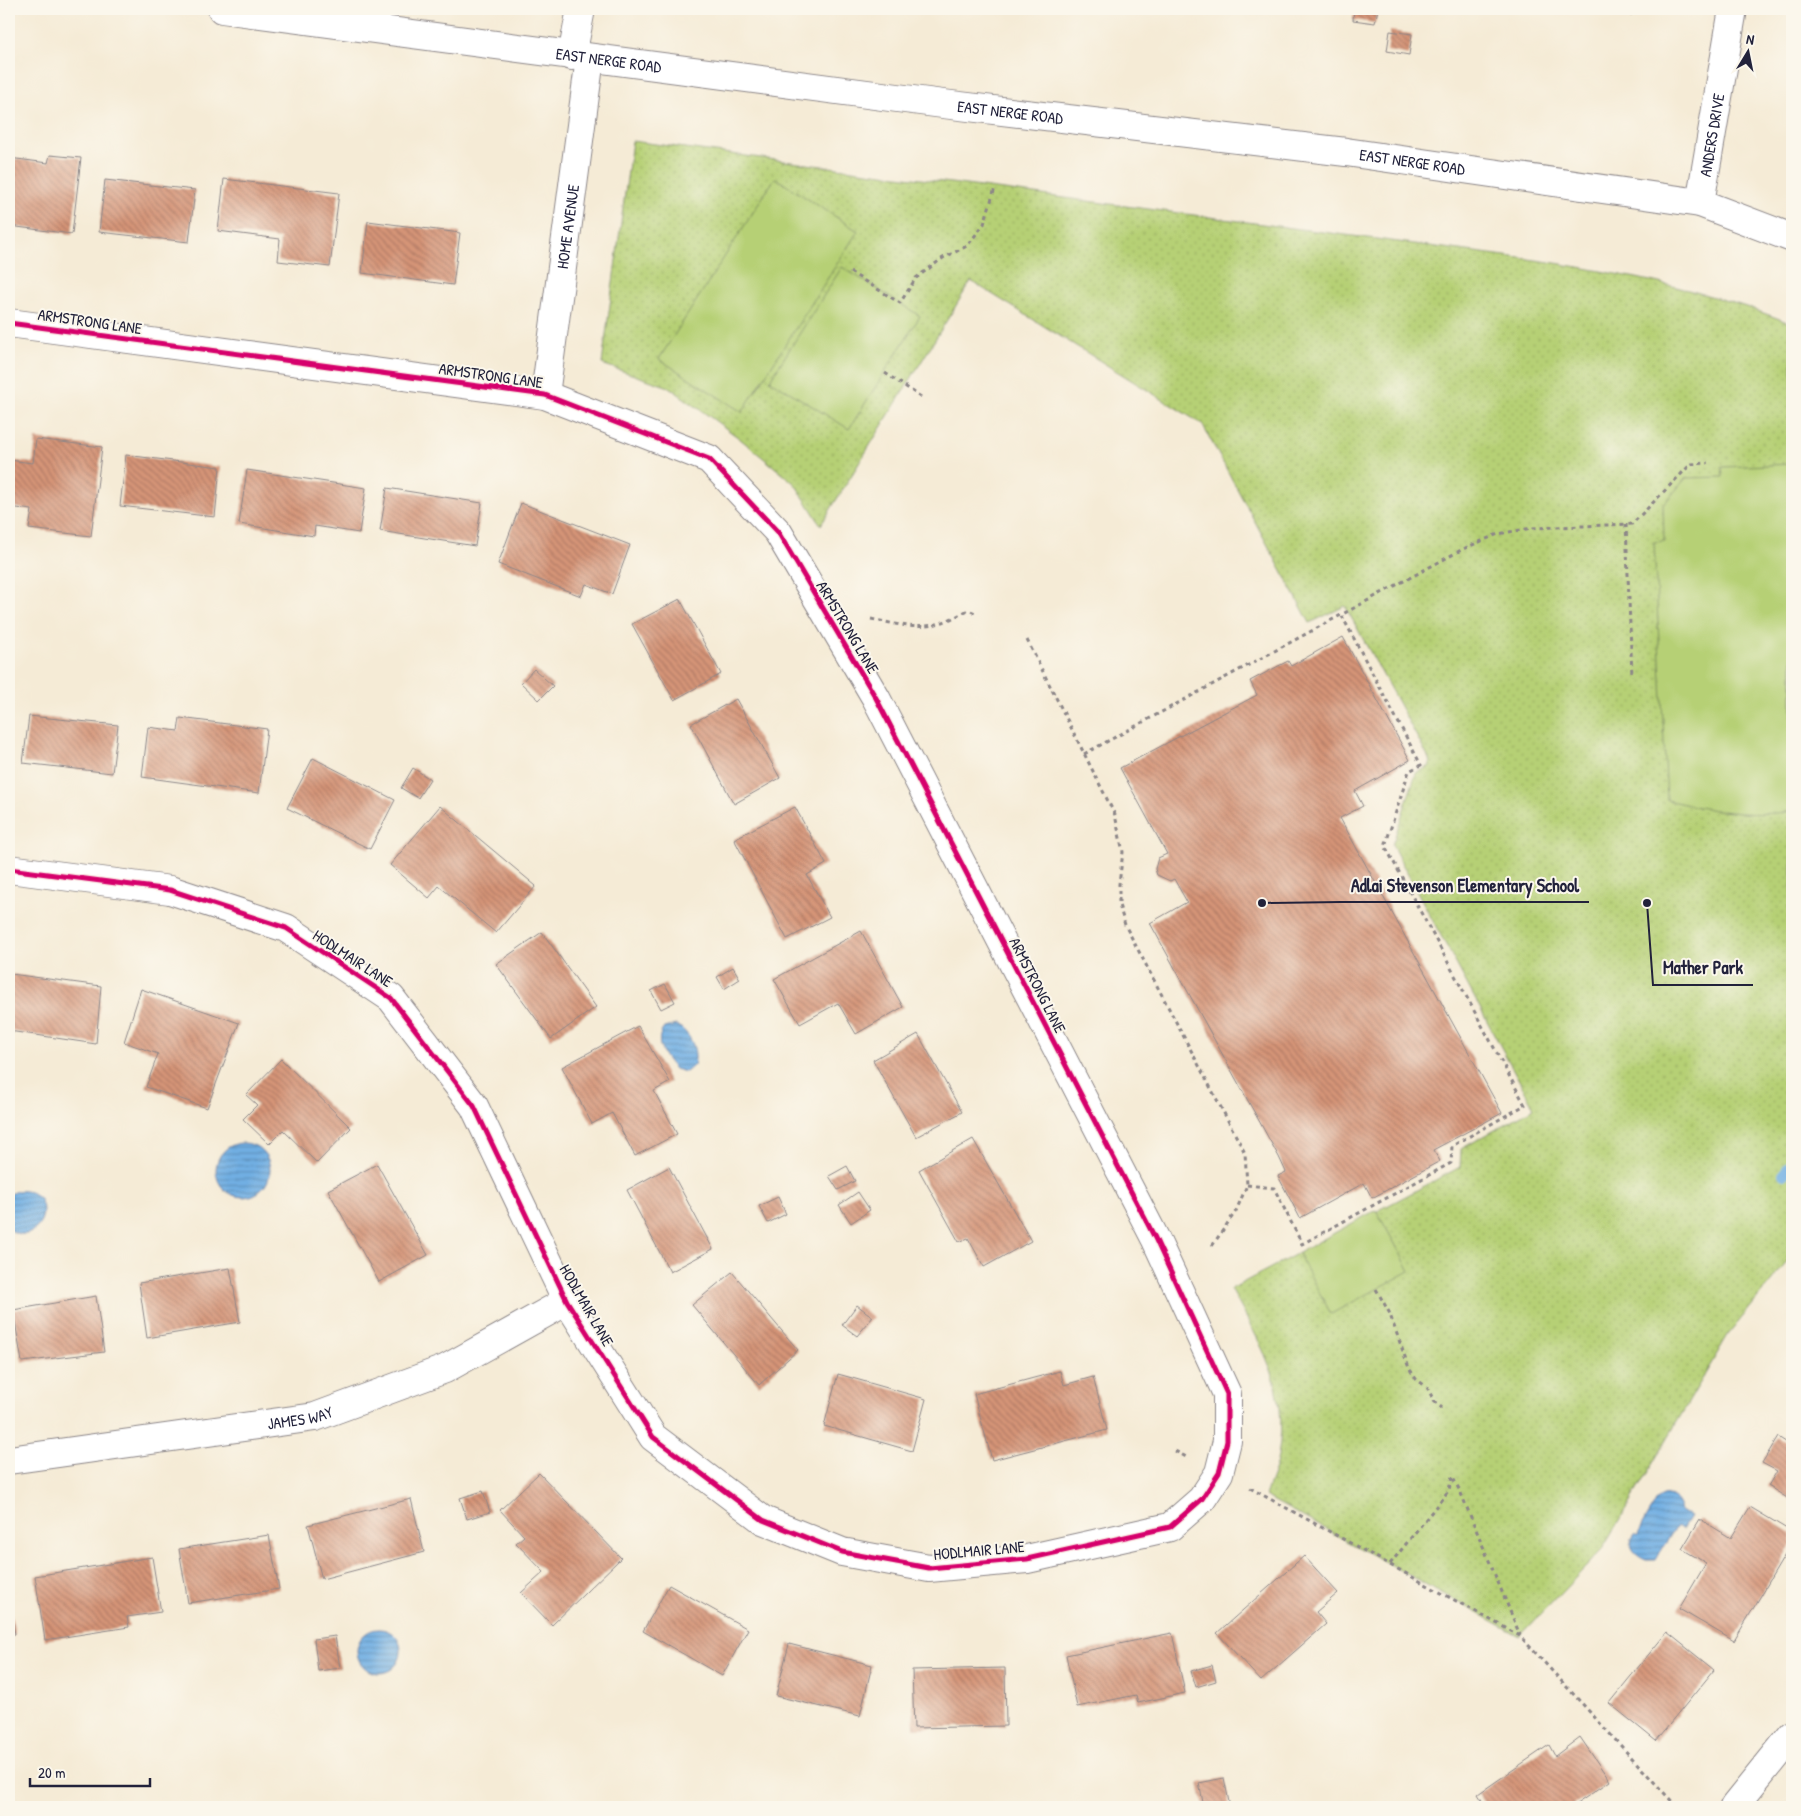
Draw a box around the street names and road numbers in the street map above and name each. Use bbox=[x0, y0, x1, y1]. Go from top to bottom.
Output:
street label: EAST NERGE ROAD bbox=[555, 42, 663, 78]
street label: ANDERS DRIVE bbox=[1694, 92, 1729, 178]
street label: EAST NERGE ROAD bbox=[956, 95, 1065, 129]
street label: EAST NERGE ROAD bbox=[1358, 143, 1467, 180]
street label: HOME AVENUE bbox=[551, 183, 584, 270]
street label: ARMSTRONG LANE bbox=[37, 303, 143, 339]
street label: ARMSTRONG LANE bbox=[438, 357, 544, 393]
street label: ARMSTRONG LANE bbox=[812, 576, 884, 678]
street label: HODLMAIR LANE bbox=[309, 924, 397, 992]
street label: ARMSTRONG LANE bbox=[1004, 933, 1072, 1037]
street label: HODLMAIR LANE bbox=[555, 1260, 619, 1350]
street label: JAMES WAY bbox=[266, 1400, 336, 1435]
street label: HODLMAIR LANE bbox=[933, 1535, 1025, 1565]

